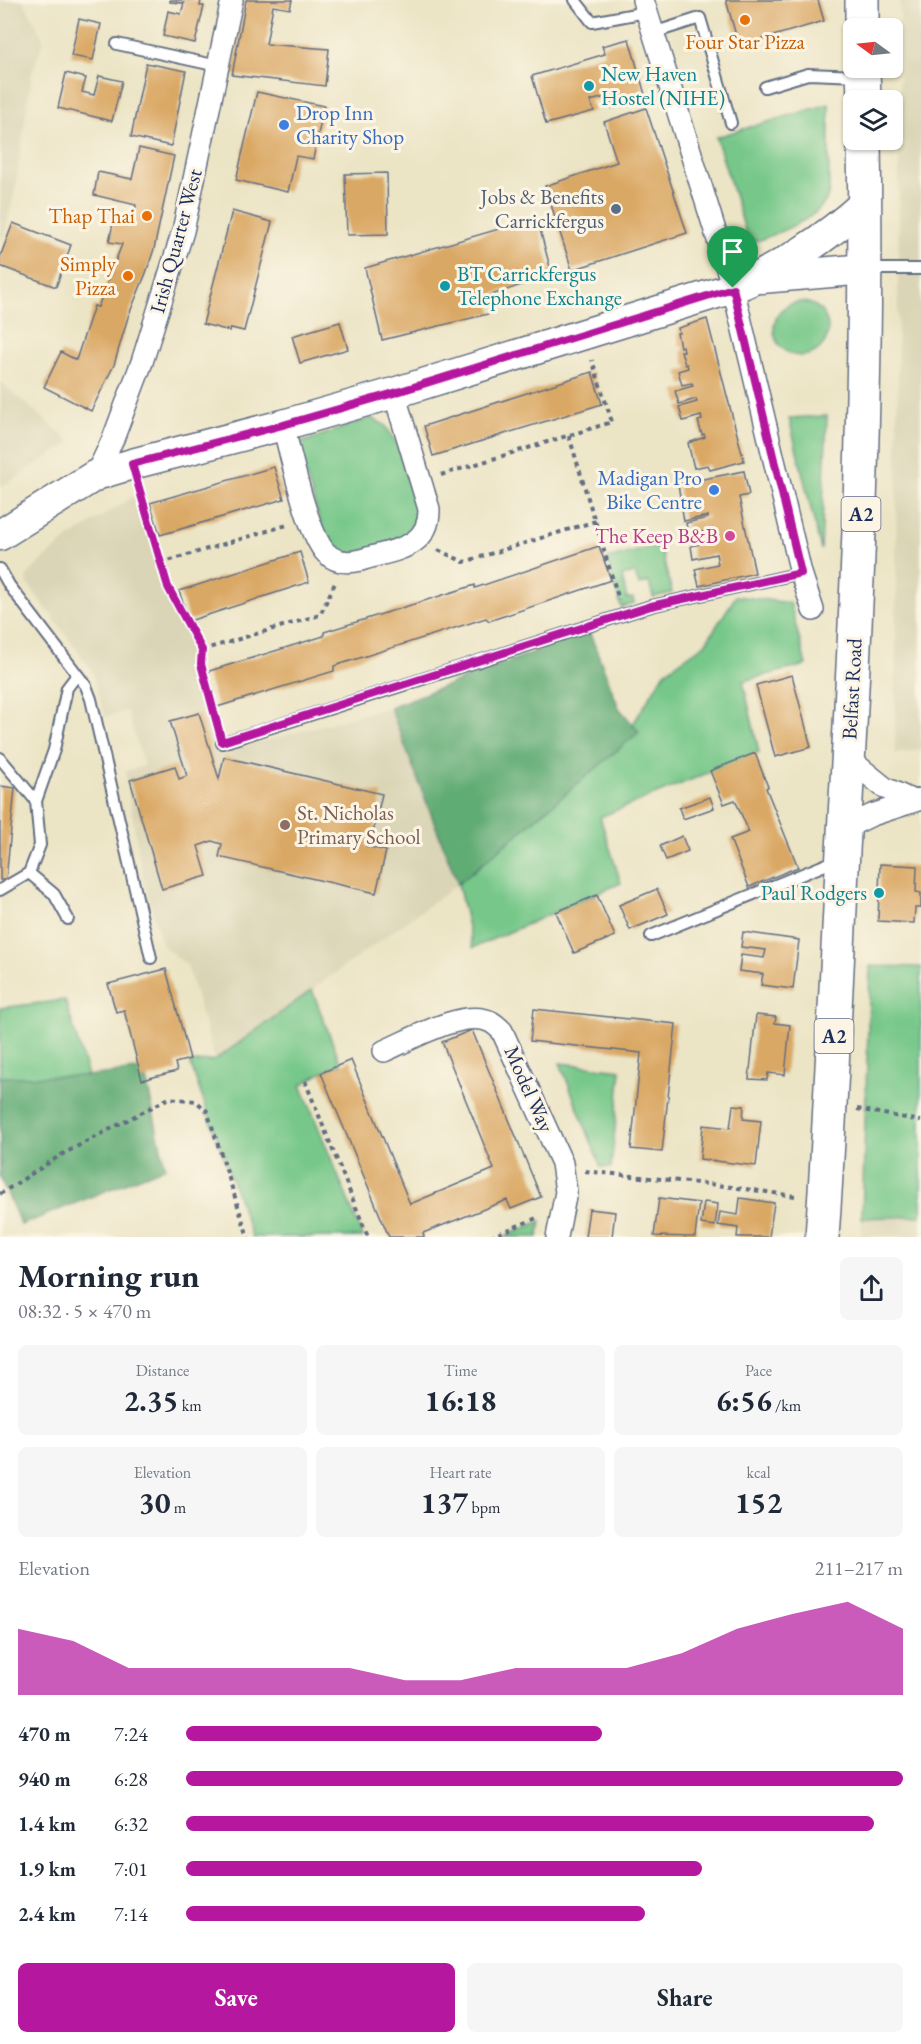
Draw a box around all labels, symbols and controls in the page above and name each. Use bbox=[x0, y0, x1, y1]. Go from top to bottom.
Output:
marker: Four Star Pizza bbox=[738, 13, 752, 27]
north arrow bbox=[843, 18, 903, 78]
map controls bbox=[843, 18, 903, 150]
place label: Four Star Pizza bbox=[685, 28, 805, 55]
place label: New Haven Hostel (NIHE) bbox=[601, 60, 725, 111]
marker: New Haven Hostel (NIHE) bbox=[582, 79, 596, 93]
button: layers bbox=[843, 90, 903, 150]
place label: Drop Inn Charity Shop bbox=[296, 99, 404, 150]
marker: Drop Inn Charity Shop bbox=[277, 118, 291, 132]
street label: Irish Quarter West bbox=[143, 165, 209, 316]
place label: Jobs & Benefits Carrickfergus bbox=[479, 183, 604, 234]
place label: Thap Thai bbox=[48, 202, 135, 229]
marker: Jobs & Benefits Carrickfergus bbox=[609, 202, 623, 216]
marker: Thap Thai bbox=[140, 209, 154, 223]
pin bbox=[707, 226, 758, 288]
icon: arrive bbox=[716, 235, 749, 268]
place label: Simply Pizza bbox=[60, 250, 117, 301]
place label: BT Carrickfergus Telephone Exchange bbox=[457, 260, 622, 311]
marker: Simply Pizza bbox=[121, 269, 135, 283]
marker: BT Carrickfergus Telephone Exchange bbox=[438, 279, 452, 293]
place label: Madigan Pro Bike Centre bbox=[598, 464, 702, 515]
marker: Madigan Pro Bike Centre bbox=[707, 483, 721, 497]
road number: A2 bbox=[842, 497, 880, 531]
place label: The Keep B&B bbox=[595, 522, 718, 549]
marker: The Keep B&B bbox=[723, 529, 737, 543]
street label: Belfast Road bbox=[835, 637, 868, 740]
place label: St. Nicholas Primary School bbox=[297, 799, 421, 850]
marker: St. Nicholas Primary School bbox=[278, 818, 292, 832]
place label: Paul Rodgers bbox=[761, 879, 867, 906]
marker: Paul Rodgers bbox=[872, 886, 886, 900]
road number: A2 bbox=[814, 1019, 854, 1053]
street label: Model Way bbox=[499, 1042, 561, 1137]
text: Morning run bbox=[18, 1254, 200, 1297]
button: share bbox=[840, 1257, 903, 1320]
text: 08:32 · 5 × 470 m bbox=[18, 1298, 151, 1324]
text: Distance bbox=[136, 1360, 189, 1381]
text: Time bbox=[444, 1360, 477, 1381]
text: Pace bbox=[745, 1360, 772, 1381]
text: 2.35 bbox=[123, 1381, 178, 1420]
text: 16:18 bbox=[425, 1381, 496, 1420]
text: 6:56 bbox=[716, 1381, 772, 1420]
text: km bbox=[178, 1395, 202, 1416]
text: /km bbox=[772, 1395, 801, 1416]
text: Elevation bbox=[134, 1462, 191, 1483]
text: Heart rate bbox=[429, 1462, 492, 1483]
text: kcal bbox=[746, 1462, 771, 1483]
text: 30 bbox=[139, 1483, 171, 1522]
text: 137 bbox=[421, 1483, 468, 1522]
text: 152 bbox=[735, 1483, 782, 1522]
text: m bbox=[171, 1497, 186, 1518]
text: bpm bbox=[468, 1497, 500, 1518]
text: Elevation bbox=[18, 1555, 90, 1581]
text: 211–217 m bbox=[815, 1555, 903, 1581]
text: 470 m bbox=[18, 1721, 71, 1747]
text: 7:24 bbox=[114, 1721, 148, 1747]
text: 940 m bbox=[18, 1766, 71, 1792]
text: 6:28 bbox=[114, 1766, 148, 1792]
text: 1.4 km bbox=[18, 1811, 76, 1837]
text: 6:32 bbox=[114, 1811, 148, 1837]
text: 1.9 km bbox=[18, 1856, 76, 1882]
text: 7:01 bbox=[114, 1856, 148, 1882]
text: 2.4 km bbox=[18, 1901, 76, 1927]
text: 7:14 bbox=[114, 1901, 148, 1927]
button: Save bbox=[18, 1963, 455, 2032]
button: Share bbox=[467, 1963, 903, 2032]

